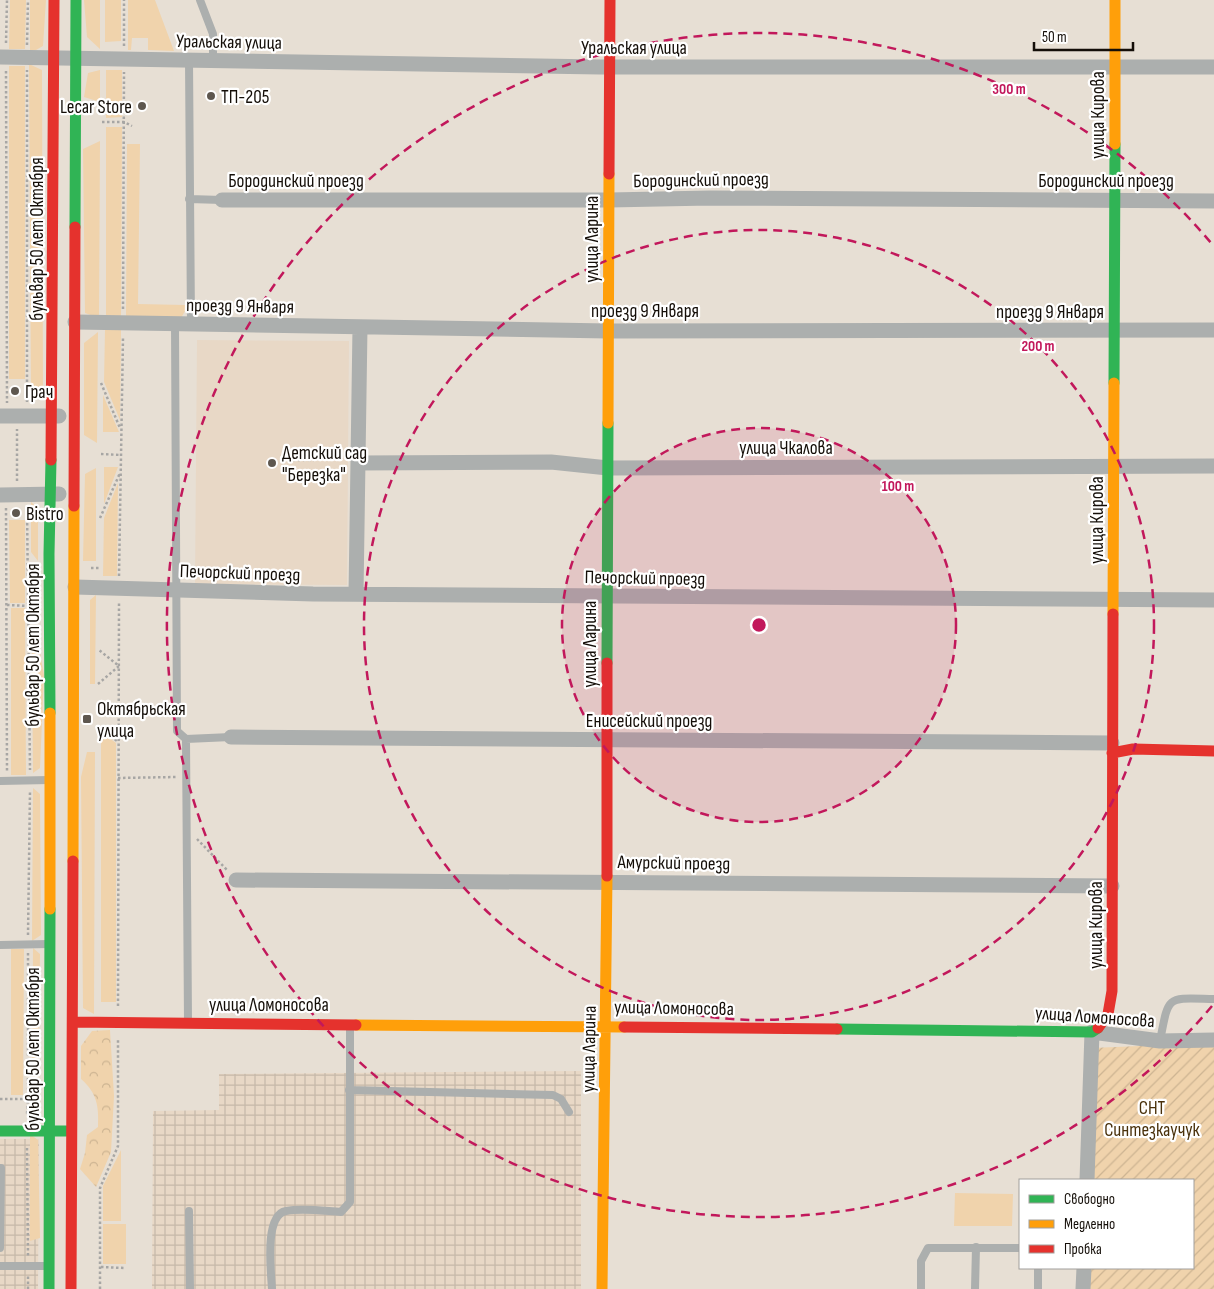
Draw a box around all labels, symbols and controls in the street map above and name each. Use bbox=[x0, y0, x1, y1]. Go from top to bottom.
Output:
scale bar bbox=[1034, 20, 1133, 52]
text: 50 m bbox=[1042, 28, 1067, 47]
street label: Уральская улица bbox=[176, 30, 282, 55]
street label: Уральская улица bbox=[581, 37, 687, 60]
street label: улица Кирова bbox=[1087, 71, 1110, 159]
text: 300 m bbox=[992, 80, 1026, 99]
place label: ТП-205 bbox=[221, 86, 269, 109]
marker: ТП-205 bbox=[205, 90, 217, 102]
place label: Lecar Store bbox=[60, 96, 132, 119]
marker: Lecar Store bbox=[136, 100, 148, 112]
street label: бульвар 50 лет Октября bbox=[26, 157, 49, 321]
street label: Бородинский проезд bbox=[633, 168, 769, 193]
street label: Бородинский проезд bbox=[228, 170, 364, 193]
street label: Бородинский проезд bbox=[1038, 170, 1174, 193]
street label: улица Ларина bbox=[581, 196, 604, 282]
street label: проезд 9 Января bbox=[186, 294, 294, 319]
street label: проезд 9 Января bbox=[591, 300, 699, 323]
street label: проезд 9 Января bbox=[996, 301, 1104, 324]
text: 200 m bbox=[1021, 337, 1055, 356]
place label: Грач bbox=[25, 381, 53, 404]
marker: Грач bbox=[9, 385, 21, 397]
street label: улица Чкалова bbox=[739, 437, 833, 460]
place label: Детский сад "Березка" bbox=[282, 442, 367, 487]
marker: Детский сад "Березка" bbox=[266, 457, 278, 469]
street label: улица Кирова bbox=[1086, 476, 1109, 564]
text: 100 m bbox=[882, 477, 914, 496]
place label: Bistro bbox=[26, 503, 64, 526]
marker: Bistro bbox=[10, 507, 22, 519]
street label: Печорский проезд bbox=[179, 560, 301, 587]
street label: бульвар 50 лет Октября bbox=[22, 563, 45, 727]
street label: Печорский проезд bbox=[584, 566, 705, 591]
street label: улица Ларина bbox=[579, 601, 602, 687]
centre of rings bbox=[750, 616, 768, 634]
place label: Октябрьская улица bbox=[97, 698, 186, 743]
street label: Енисейский проезд bbox=[586, 710, 712, 733]
marker: Октябрьская улица bbox=[81, 713, 93, 725]
street label: Амурский проезд bbox=[617, 851, 730, 876]
street label: улица Кирова bbox=[1085, 881, 1108, 969]
street label: бульвар 50 лет Октября bbox=[22, 967, 45, 1131]
street label: улица Ломоносова bbox=[209, 994, 329, 1017]
street label: улица Ломоносова bbox=[614, 996, 734, 1021]
street label: улица Ломоносова bbox=[1034, 1002, 1155, 1033]
street label: улица Ларина bbox=[577, 1005, 602, 1093]
park label: СНТ Синтезкаучук bbox=[1104, 1097, 1201, 1142]
legend bbox=[1019, 1179, 1194, 1269]
text: Свободно bbox=[1064, 1190, 1115, 1209]
text: Медленно bbox=[1064, 1215, 1115, 1234]
text: Пробка bbox=[1064, 1240, 1102, 1259]

